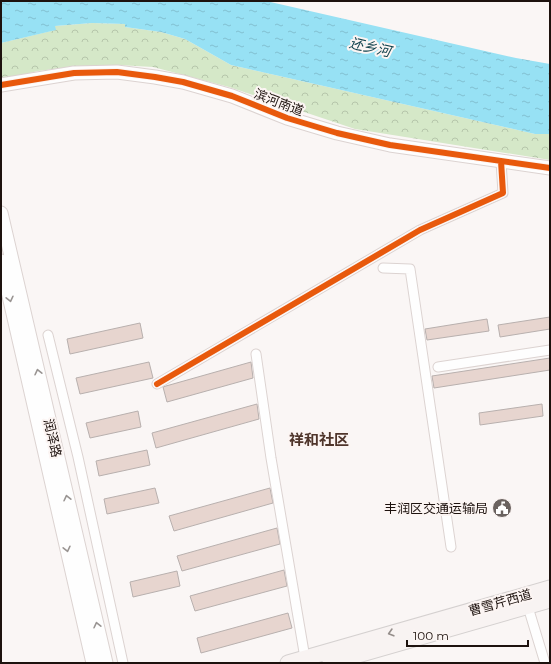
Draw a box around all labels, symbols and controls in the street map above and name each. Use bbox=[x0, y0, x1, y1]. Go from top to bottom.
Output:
water label: 还乡河 bbox=[348, 34, 395, 61]
street label: 滨河南道 bbox=[252, 85, 306, 119]
one-way arrow bbox=[5, 296, 13, 302]
one-way arrow bbox=[34, 369, 43, 376]
street label: 润泽路 bbox=[41, 417, 65, 459]
district label: 祥和社区 bbox=[289, 430, 349, 449]
one-way arrow bbox=[64, 495, 72, 502]
public building icon: 丰润区交通运输局 bbox=[491, 497, 513, 519]
place label: 丰润区交通运输局 bbox=[384, 500, 488, 516]
one-way arrow bbox=[62, 546, 70, 552]
street label: 曹雪芹西道 bbox=[467, 585, 533, 619]
one-way arrow bbox=[93, 622, 102, 629]
scale bar bbox=[407, 622, 528, 648]
one-way arrow bbox=[388, 628, 395, 637]
text: 100 m bbox=[413, 628, 449, 643]

